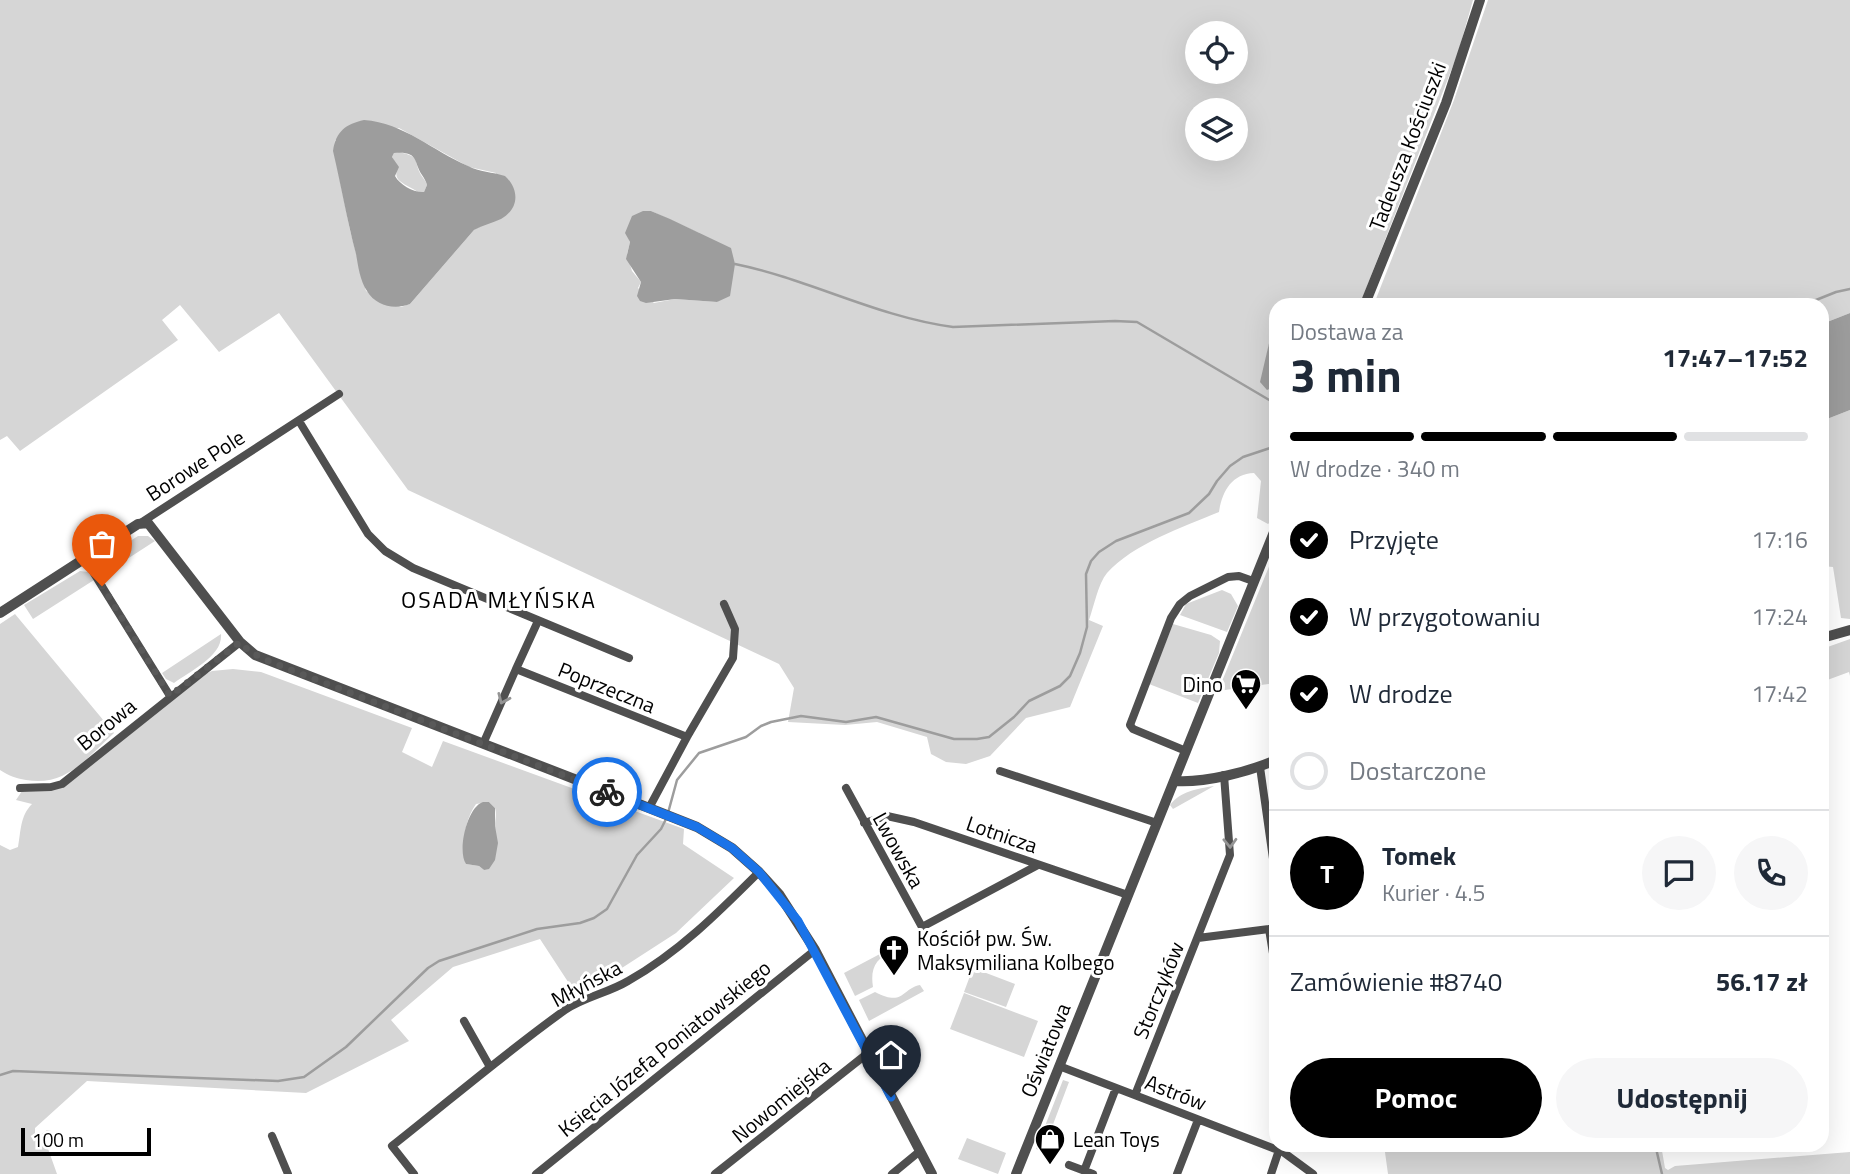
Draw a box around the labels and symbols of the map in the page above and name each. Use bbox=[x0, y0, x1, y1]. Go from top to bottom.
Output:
street label: Tadeusza Kościuszki bbox=[1360, 57, 1454, 235]
street label: Borowe Pole bbox=[139, 421, 251, 509]
pin bbox=[72, 514, 132, 586]
district label: OSADA MŁYŃSKA bbox=[401, 582, 597, 617]
street label: Poprzeczna bbox=[554, 653, 661, 721]
supermarket icon: Dino bbox=[1229, 667, 1263, 711]
place label: Dino bbox=[1182, 668, 1223, 700]
street label: Borowa bbox=[69, 690, 143, 758]
one-way arrow bbox=[497, 691, 511, 704]
courier bbox=[572, 757, 642, 827]
street label: Lwowska bbox=[865, 806, 933, 894]
street label: Lotnicza bbox=[962, 807, 1042, 861]
one-way arrow bbox=[1222, 837, 1237, 848]
place label: Kościół pw. Św. Maksymiliana Kolbego bbox=[917, 922, 1115, 978]
church icon: Kościół pw. Św. Maksymiliana Kolbego bbox=[877, 933, 911, 977]
street label: Storczyków bbox=[1124, 937, 1192, 1043]
street label: Młyńska bbox=[545, 951, 627, 1015]
street label: Księcia Józefa Poniatowskiego bbox=[551, 952, 777, 1144]
street label: Oświatowa bbox=[1012, 997, 1079, 1102]
pin bbox=[861, 1025, 921, 1097]
street label: Nowomiejska bbox=[724, 1050, 838, 1150]
street label: Astrów bbox=[1141, 1066, 1211, 1118]
shop icon: Lean Toys bbox=[1033, 1122, 1067, 1166]
place label: Lean Toys bbox=[1073, 1123, 1160, 1155]
scale bar bbox=[21, 1125, 150, 1157]

